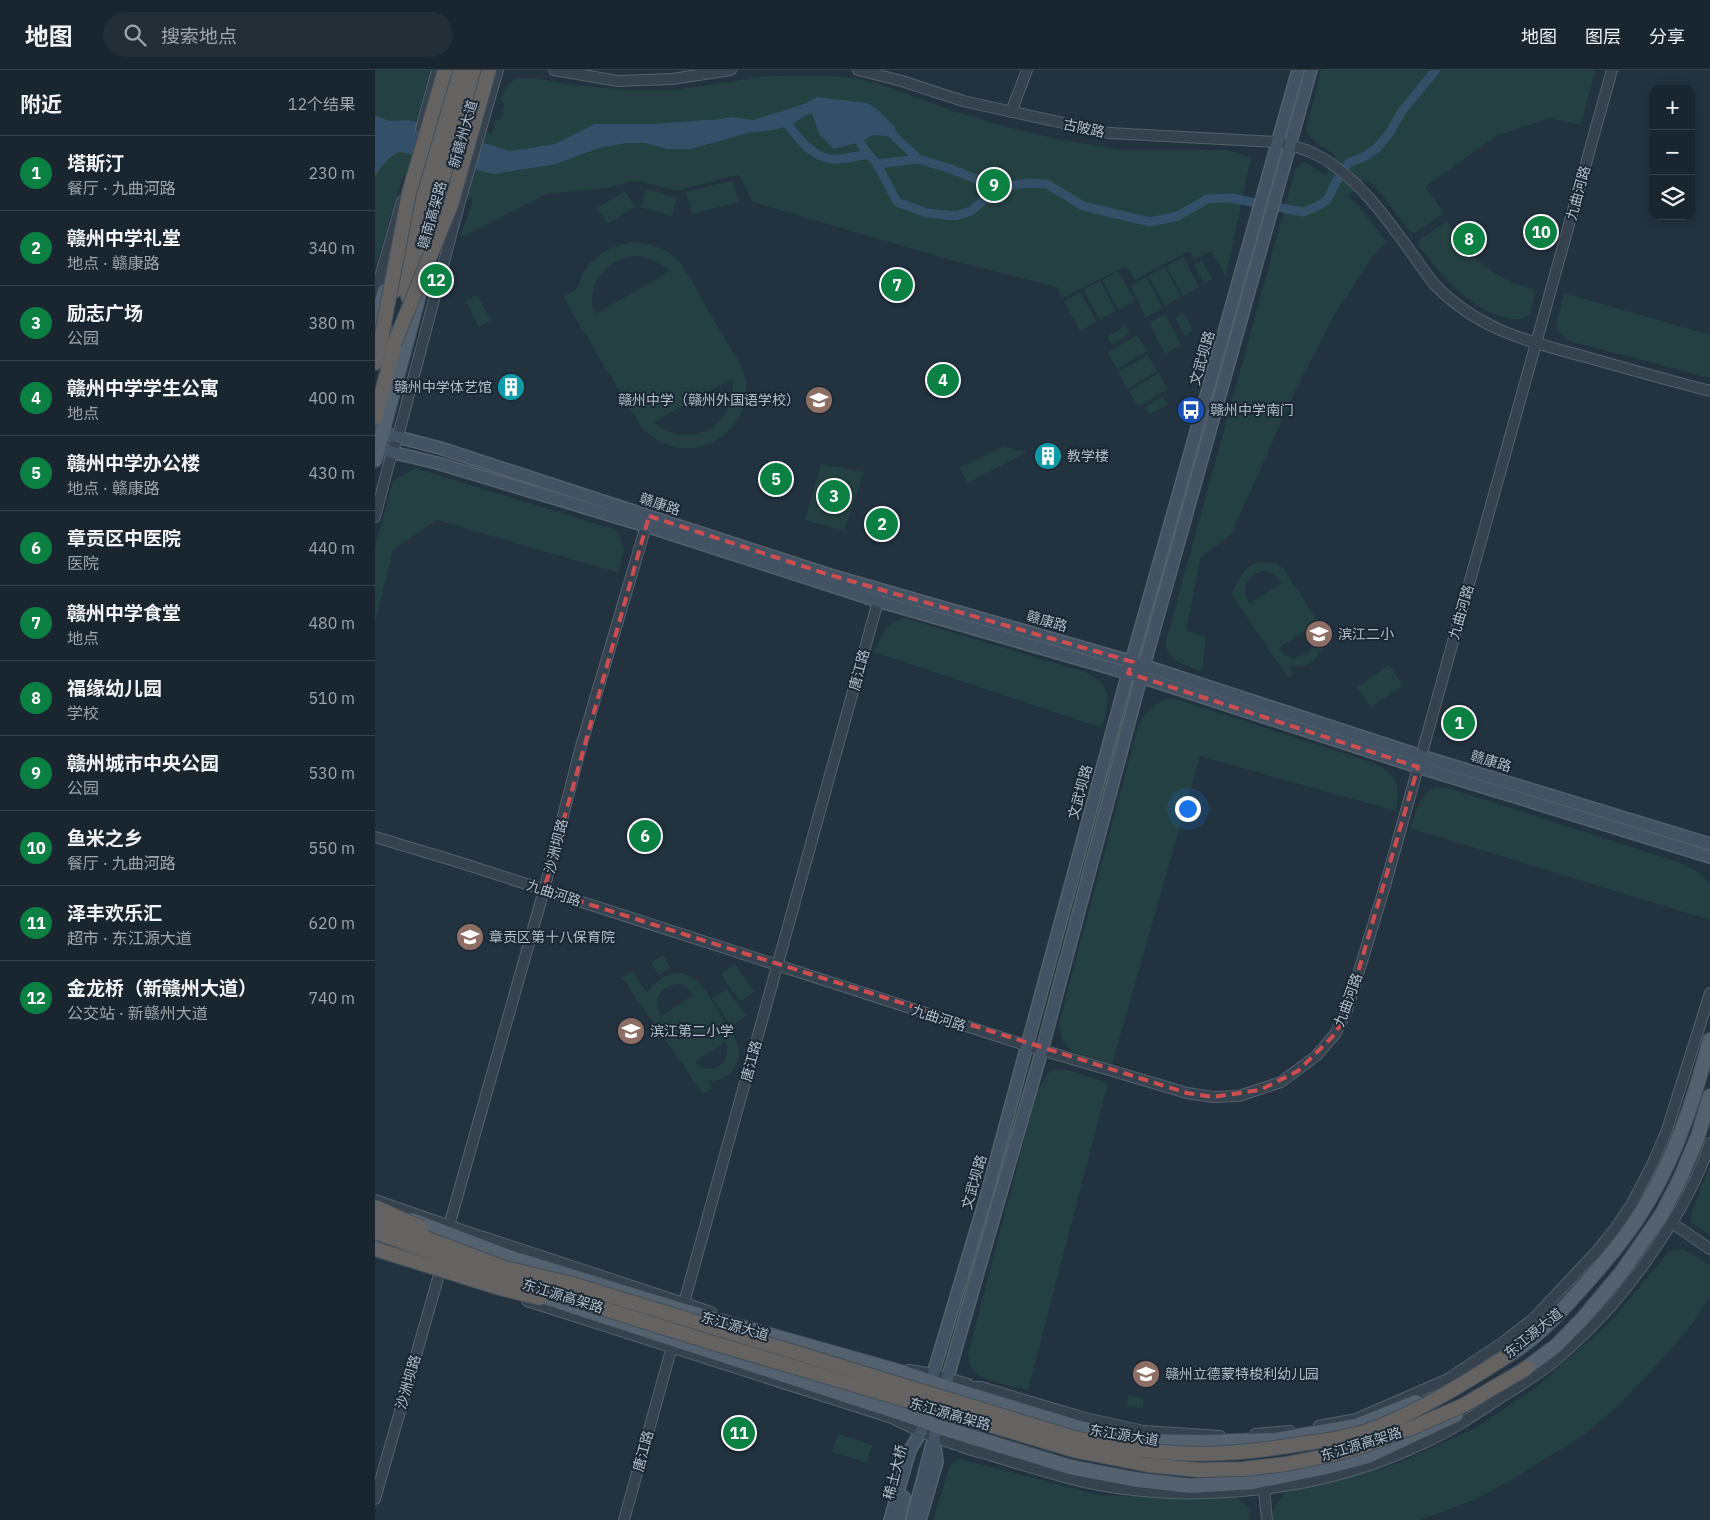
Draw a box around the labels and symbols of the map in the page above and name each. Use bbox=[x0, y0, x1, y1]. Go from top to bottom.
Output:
street label: 新赣州大道 bbox=[445, 98, 481, 170]
street label: 古陂路 bbox=[1062, 115, 1106, 141]
street label: 九曲河路 bbox=[1562, 164, 1594, 222]
pin: 9 bbox=[978, 166, 1010, 204]
street label: 赣南高架路 bbox=[414, 179, 450, 251]
pin: 10 bbox=[1525, 213, 1557, 251]
pin: 8 bbox=[1453, 220, 1485, 258]
pin: 12 bbox=[420, 261, 452, 299]
pin: 7 bbox=[881, 266, 913, 304]
street label: 文武坝路 bbox=[1186, 329, 1218, 387]
pin: 4 bbox=[927, 361, 959, 399]
building icon: 赣州中学体艺馆 bbox=[496, 372, 526, 402]
place label: 赣州中学体艺馆 bbox=[394, 378, 492, 396]
school or university icon: 赣州中学（赣州外国语学校） bbox=[804, 385, 834, 415]
place label: 赣州中学（赣州外国语学校） bbox=[618, 391, 800, 409]
bus stop icon: 赣州中学南门 bbox=[1176, 395, 1206, 425]
place label: 赣州中学南门 bbox=[1210, 401, 1294, 419]
building icon: 教学楼 bbox=[1033, 441, 1063, 471]
place label: 教学楼 bbox=[1067, 447, 1109, 465]
pin: 5 bbox=[760, 460, 792, 498]
pin: 3 bbox=[818, 477, 850, 515]
street label: 赣康路 bbox=[637, 489, 683, 519]
pin: 2 bbox=[866, 505, 898, 543]
street label: 九曲河路 bbox=[1445, 583, 1477, 641]
street label: 赣康路 bbox=[1024, 607, 1070, 635]
school or university icon: 滨江二小 bbox=[1304, 619, 1334, 649]
place label: 滨江二小 bbox=[1338, 625, 1394, 643]
street label: 唐江路 bbox=[845, 647, 873, 693]
pin: 1 bbox=[1443, 704, 1475, 742]
street label: 赣康路 bbox=[1468, 746, 1514, 776]
street label: 文武坝路 bbox=[1064, 763, 1096, 821]
your location bbox=[1175, 796, 1201, 822]
street label: 沙洲坝路 bbox=[540, 817, 572, 875]
pin: 6 bbox=[629, 817, 661, 855]
street label: 九曲河路 bbox=[525, 876, 583, 910]
school or university icon: 章贡区第十八保育院 bbox=[455, 922, 485, 952]
place label: 章贡区第十八保育院 bbox=[489, 928, 615, 946]
street label: 九曲河路 bbox=[1330, 971, 1366, 1029]
street label: 九曲河路 bbox=[910, 1001, 968, 1035]
school or university icon: 滨江第二小学 bbox=[616, 1016, 646, 1046]
place label: 滨江第二小学 bbox=[650, 1022, 734, 1040]
street label: 唐江路 bbox=[737, 1038, 765, 1084]
street label: 文武坝路 bbox=[958, 1153, 990, 1211]
street label: 东江源高架路 bbox=[520, 1275, 606, 1317]
street label: 东江源大道 bbox=[1500, 1304, 1566, 1362]
street label: 东江源大道 bbox=[699, 1308, 771, 1344]
street label: 沙洲坝路 bbox=[392, 1353, 424, 1411]
school or university icon: 赣州立德蒙特梭利幼儿园 bbox=[1131, 1359, 1161, 1389]
place label: 赣州立德蒙特梭利幼儿园 bbox=[1165, 1365, 1319, 1383]
street label: 东江源高架路 bbox=[907, 1394, 993, 1434]
pin: 11 bbox=[723, 1414, 755, 1452]
street label: 东江源大道 bbox=[1088, 1421, 1160, 1449]
street label: 东江源高架路 bbox=[1318, 1423, 1404, 1465]
street label: 唐江路 bbox=[629, 1428, 657, 1474]
street label: 稀土大桥 bbox=[879, 1443, 911, 1501]

